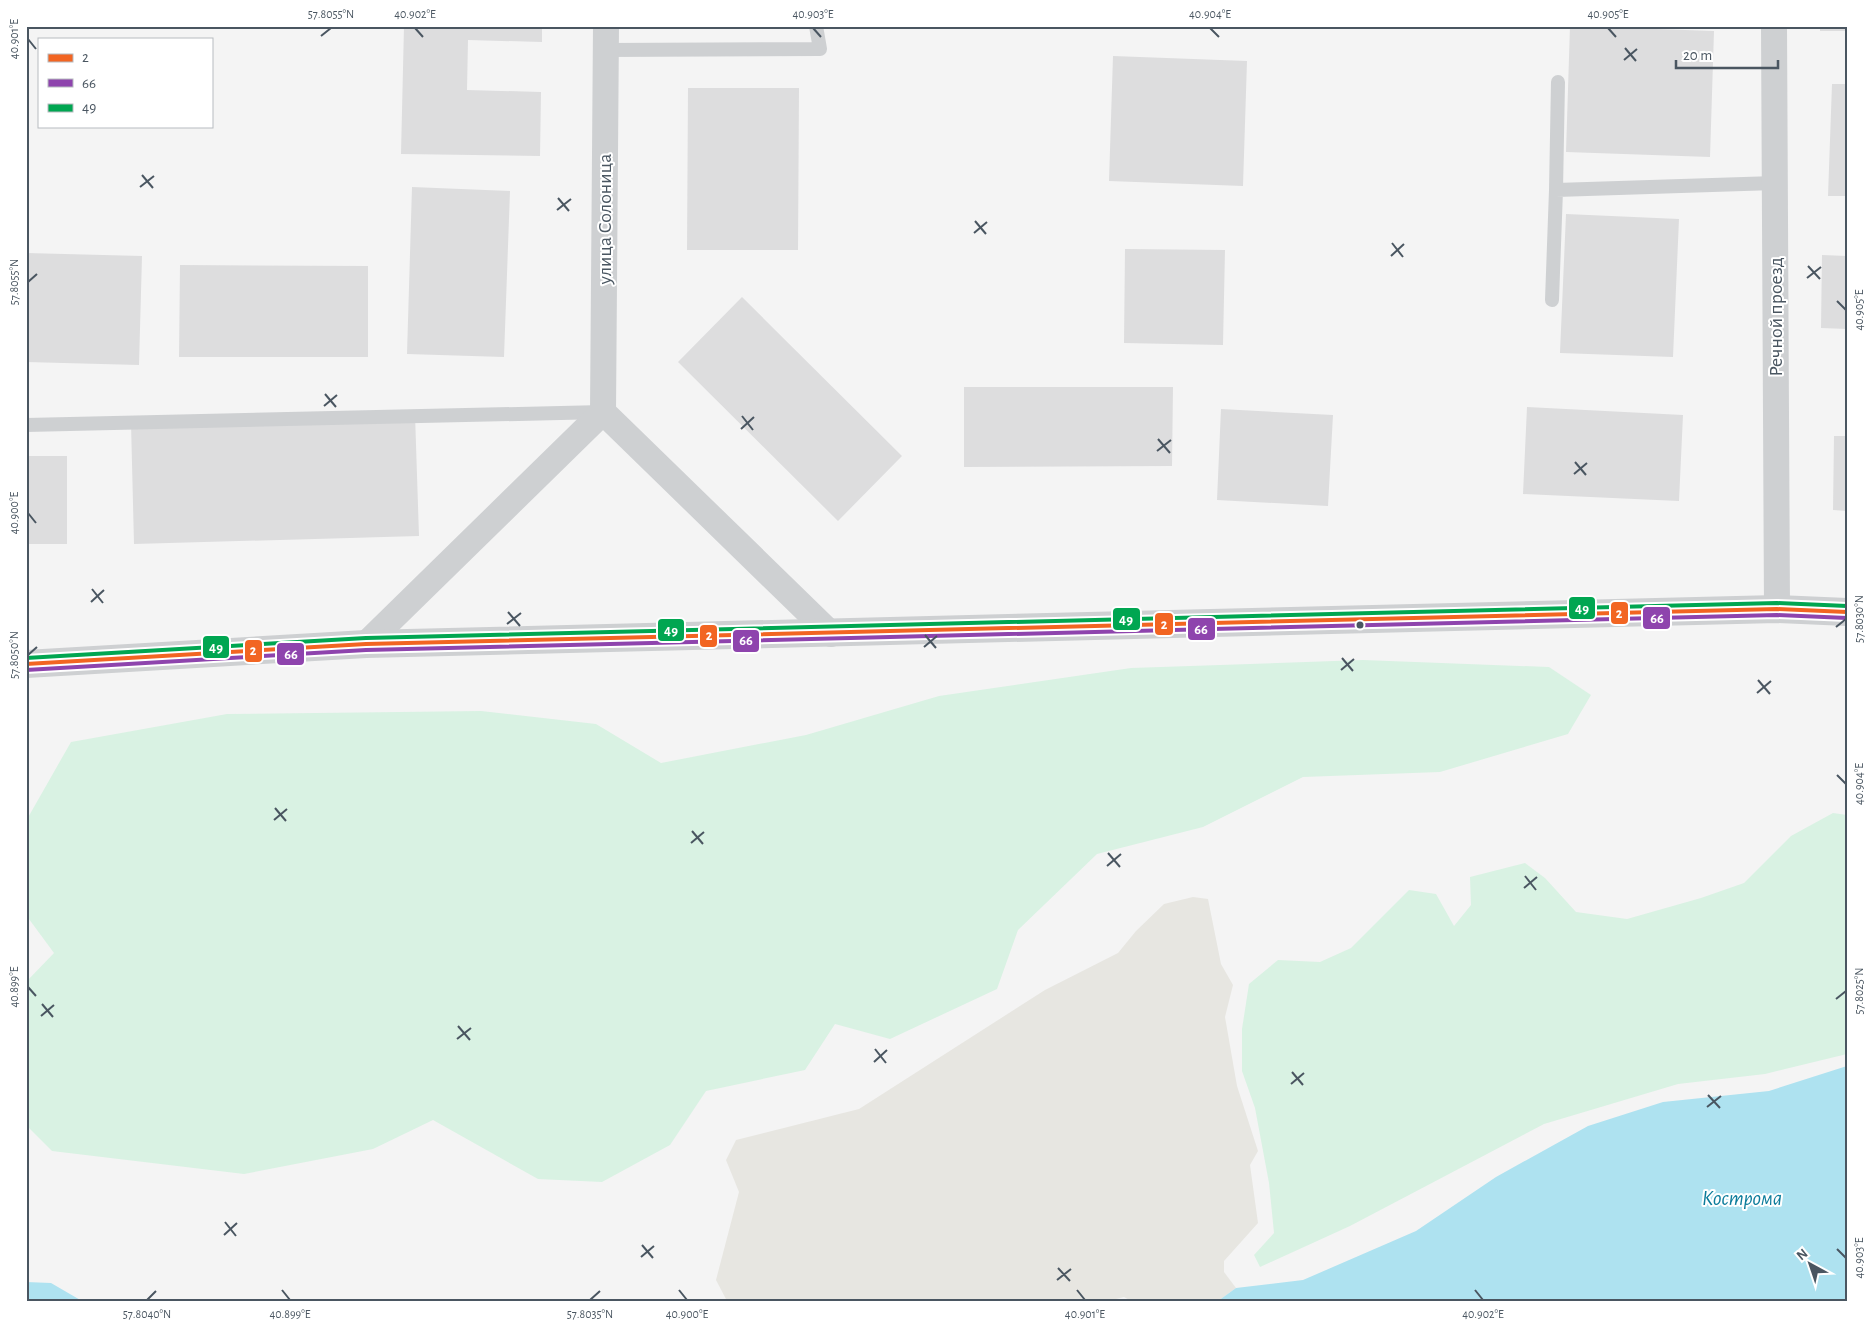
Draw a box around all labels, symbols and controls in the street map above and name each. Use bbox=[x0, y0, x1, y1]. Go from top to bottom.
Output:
text: 57.8055°N bbox=[308, 8, 354, 20]
text: 40.902°E bbox=[394, 8, 436, 20]
text: 40.903°E bbox=[792, 8, 834, 20]
text: 40.904°E bbox=[1189, 8, 1231, 20]
text: 40.905°E bbox=[1587, 8, 1629, 20]
text: 40.901°E bbox=[8, 19, 20, 59]
legend bbox=[38, 38, 212, 128]
scale bar bbox=[1676, 38, 1778, 70]
text: 20 m bbox=[1683, 48, 1712, 63]
text: 2 bbox=[82, 50, 89, 65]
text: 66 bbox=[82, 76, 96, 91]
text: 49 bbox=[82, 100, 96, 115]
street label: улица Солоница bbox=[595, 154, 615, 285]
street label: Речной проезд bbox=[1766, 257, 1786, 377]
text: 57.8055°N bbox=[8, 259, 20, 305]
text: 40.905°E bbox=[1853, 289, 1865, 331]
text: 40.900°E bbox=[8, 492, 20, 534]
text: 57.8030°N bbox=[1853, 595, 1865, 643]
line badge: 49 bbox=[1568, 596, 1596, 620]
line badge: 2 bbox=[1610, 601, 1629, 625]
text: 49 bbox=[1575, 602, 1589, 616]
line badge: 66 bbox=[1642, 606, 1671, 630]
line badge: 49 bbox=[1112, 607, 1141, 631]
text: 2 bbox=[1616, 607, 1623, 621]
line badge: 2 bbox=[1154, 612, 1174, 636]
text: 66 bbox=[1650, 612, 1664, 626]
text: 49 bbox=[1119, 613, 1133, 627]
line badge: 66 bbox=[1187, 617, 1216, 641]
line badge: 49 bbox=[657, 618, 685, 642]
text: 2 bbox=[1161, 618, 1168, 632]
unlabelled marker bbox=[1355, 620, 1365, 630]
text: 66 bbox=[1194, 623, 1208, 637]
text: 49 bbox=[664, 624, 678, 638]
line badge: 2 bbox=[699, 624, 718, 648]
text: 2 bbox=[706, 629, 713, 643]
line badge: 66 bbox=[732, 629, 760, 653]
text: 57.8050°N bbox=[8, 631, 20, 679]
text: 66 bbox=[739, 634, 753, 648]
line badge: 49 bbox=[202, 635, 230, 659]
line badge: 2 bbox=[244, 639, 263, 663]
text: 49 bbox=[209, 641, 223, 655]
line badge: 66 bbox=[276, 642, 305, 666]
text: 2 bbox=[250, 644, 257, 658]
text: 66 bbox=[284, 648, 298, 662]
text: 40.904°E bbox=[1853, 763, 1865, 805]
text: 40.899°E bbox=[8, 966, 20, 1008]
text: 57.8025°N bbox=[1853, 968, 1865, 1014]
water label: Кострома bbox=[1702, 1188, 1782, 1210]
text: 40.903°E bbox=[1853, 1237, 1865, 1279]
north arrow bbox=[1786, 1240, 1836, 1290]
text: N bbox=[1794, 1246, 1811, 1263]
text: 57.8040°N bbox=[123, 1308, 171, 1320]
text: 40.899°E bbox=[269, 1308, 311, 1320]
text: 57.8035°N bbox=[567, 1308, 613, 1320]
text: 40.900°E bbox=[666, 1308, 708, 1320]
text: 40.901°E bbox=[1065, 1308, 1105, 1320]
text: 40.902°E bbox=[1462, 1308, 1504, 1320]

